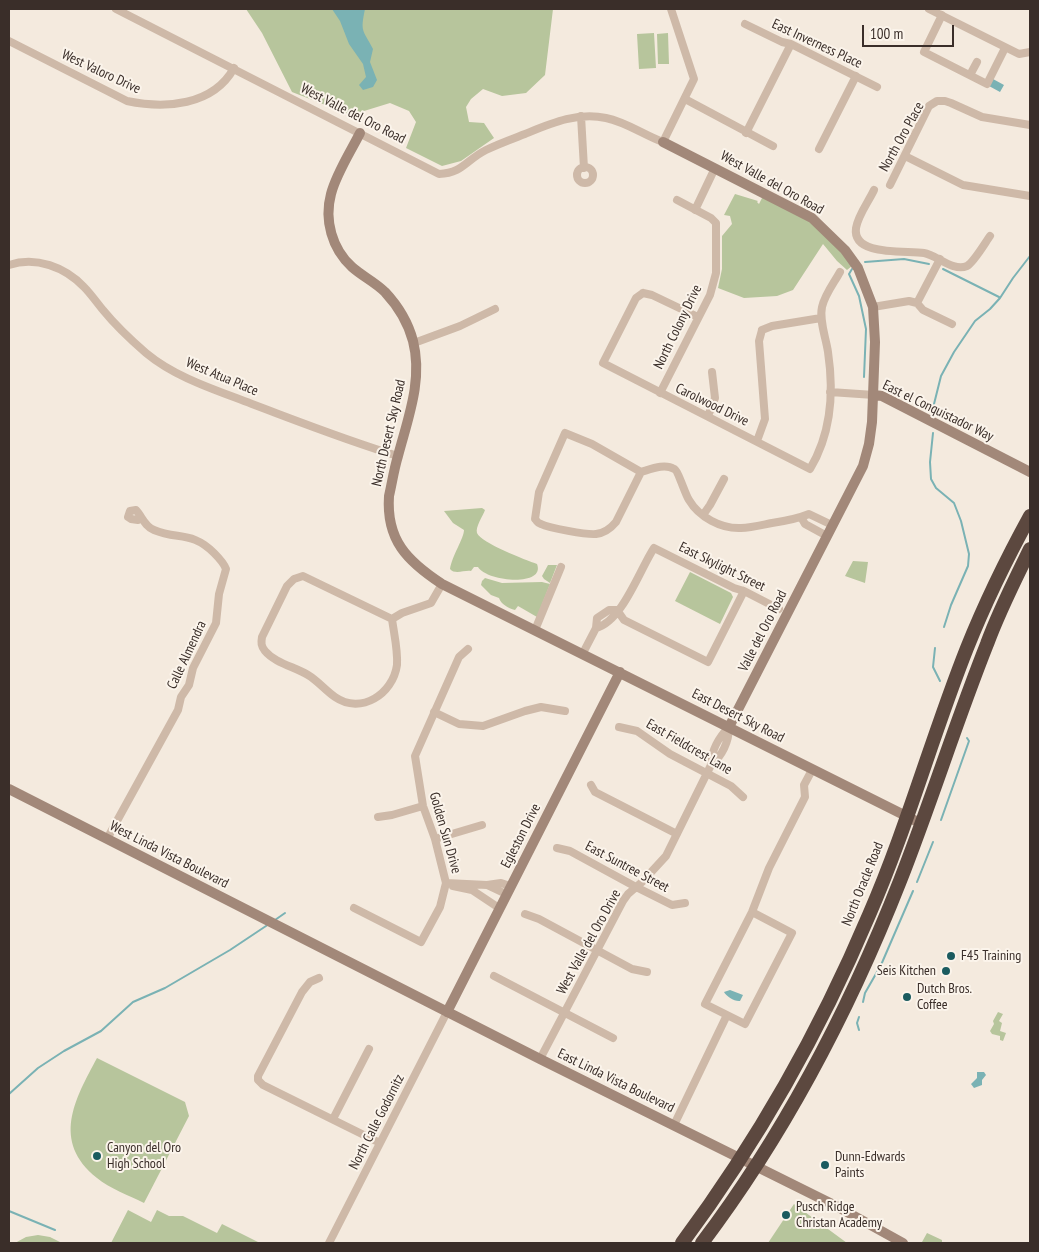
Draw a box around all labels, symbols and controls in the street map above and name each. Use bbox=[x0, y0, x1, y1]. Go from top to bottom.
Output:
scale bar bbox=[864, 15, 956, 47]
street label: East Inverness Place bbox=[769, 16, 865, 72]
text: 100 m bbox=[870, 24, 903, 43]
street label: West Valoro Drive bbox=[59, 46, 143, 98]
street label: West Valle del Oro Road bbox=[298, 80, 408, 148]
street label: North Oro Place bbox=[876, 99, 928, 175]
street label: West Valle del Oro Road bbox=[717, 148, 827, 218]
street label: North Colony Drive bbox=[650, 282, 706, 372]
street label: West Atua Place bbox=[183, 354, 261, 400]
street label: East el Conquistador Way bbox=[880, 377, 996, 445]
street label: North Desert Sky Road bbox=[369, 378, 409, 488]
street label: Carolwood Drive bbox=[673, 380, 751, 430]
street label: East Skylight Street bbox=[676, 539, 768, 595]
street label: Valle del Oro Road bbox=[735, 587, 791, 675]
street label: Calle Almendra bbox=[164, 618, 210, 692]
street label: East Desert Sky Road bbox=[689, 686, 787, 746]
street label: East Fieldcrest Lane bbox=[643, 716, 735, 778]
street label: Golden Sun Drive bbox=[425, 790, 465, 876]
street label: Egleston Drive bbox=[498, 801, 544, 871]
street label: West Linda Vista Boulevard bbox=[107, 818, 231, 892]
street label: East Suntree Street bbox=[582, 838, 672, 896]
street label: North Oracle Road bbox=[839, 840, 887, 928]
street label: West Valle del Oro Drive bbox=[553, 887, 625, 997]
place label: F45 Training bbox=[961, 948, 1021, 964]
marker: F45 Training bbox=[945, 950, 957, 962]
place label: Seis Kitchen bbox=[877, 963, 936, 979]
marker: Seis Kitchen bbox=[940, 965, 952, 977]
place label: Dutch Bros. Coffee bbox=[917, 981, 972, 1014]
marker: Dutch Bros. Coffee bbox=[901, 991, 913, 1003]
street label: East Linda Vista Boulevard bbox=[555, 1045, 677, 1117]
street label: North Calle Godornitz bbox=[346, 1072, 408, 1172]
place label: Canyon del Oro High School bbox=[107, 1140, 181, 1172]
place label: Dunn-Edwards Paints bbox=[835, 1149, 905, 1182]
marker: Canyon del Oro High School bbox=[91, 1150, 103, 1162]
marker: Dunn-Edwards Paints bbox=[819, 1159, 831, 1171]
place label: Pusch Ridge Christan Academy bbox=[796, 1199, 882, 1232]
marker: Pusch Ridge Christan Academy bbox=[780, 1209, 792, 1221]

